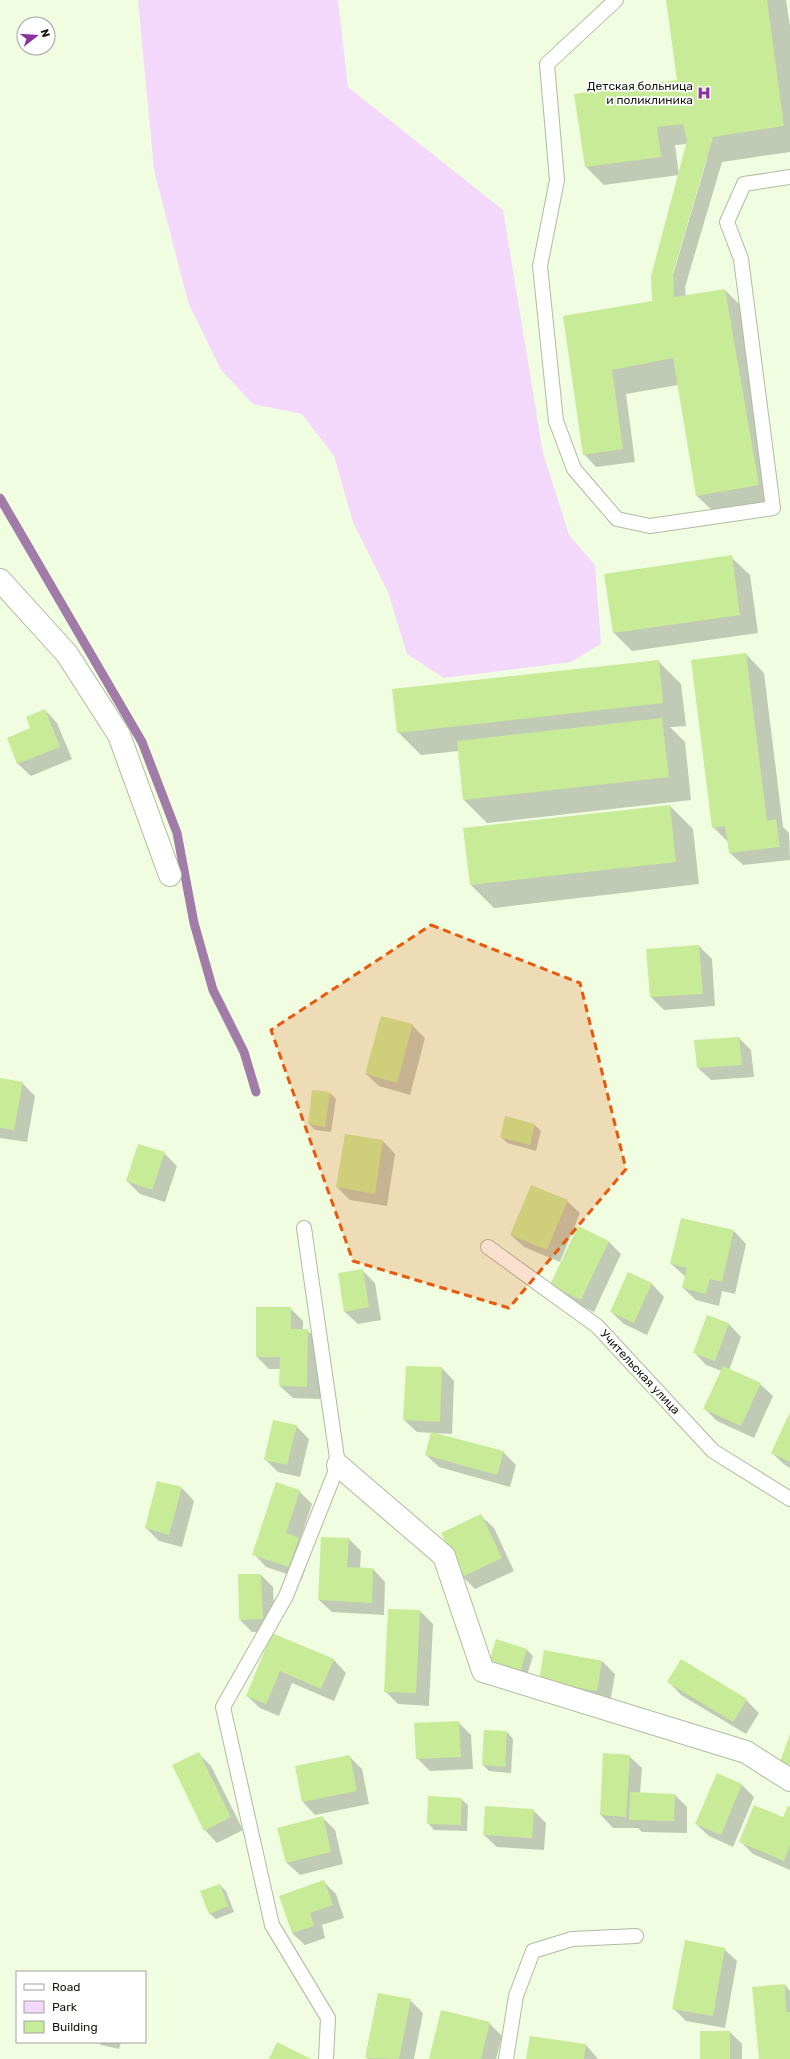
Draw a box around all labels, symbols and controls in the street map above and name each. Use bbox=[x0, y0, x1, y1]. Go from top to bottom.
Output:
north arrow bbox=[16, 16, 56, 56]
text: N bbox=[38, 28, 52, 39]
place label: Детская больница и поликлиника bbox=[587, 79, 693, 107]
hospital icon: Детская больница и поликлиника bbox=[696, 85, 712, 101]
street label: Учительская улица bbox=[597, 1327, 683, 1417]
legend bbox=[16, 1971, 146, 2043]
text: Road bbox=[52, 1980, 80, 1994]
text: Park bbox=[52, 2000, 78, 2014]
text: Building bbox=[52, 2020, 98, 2034]

